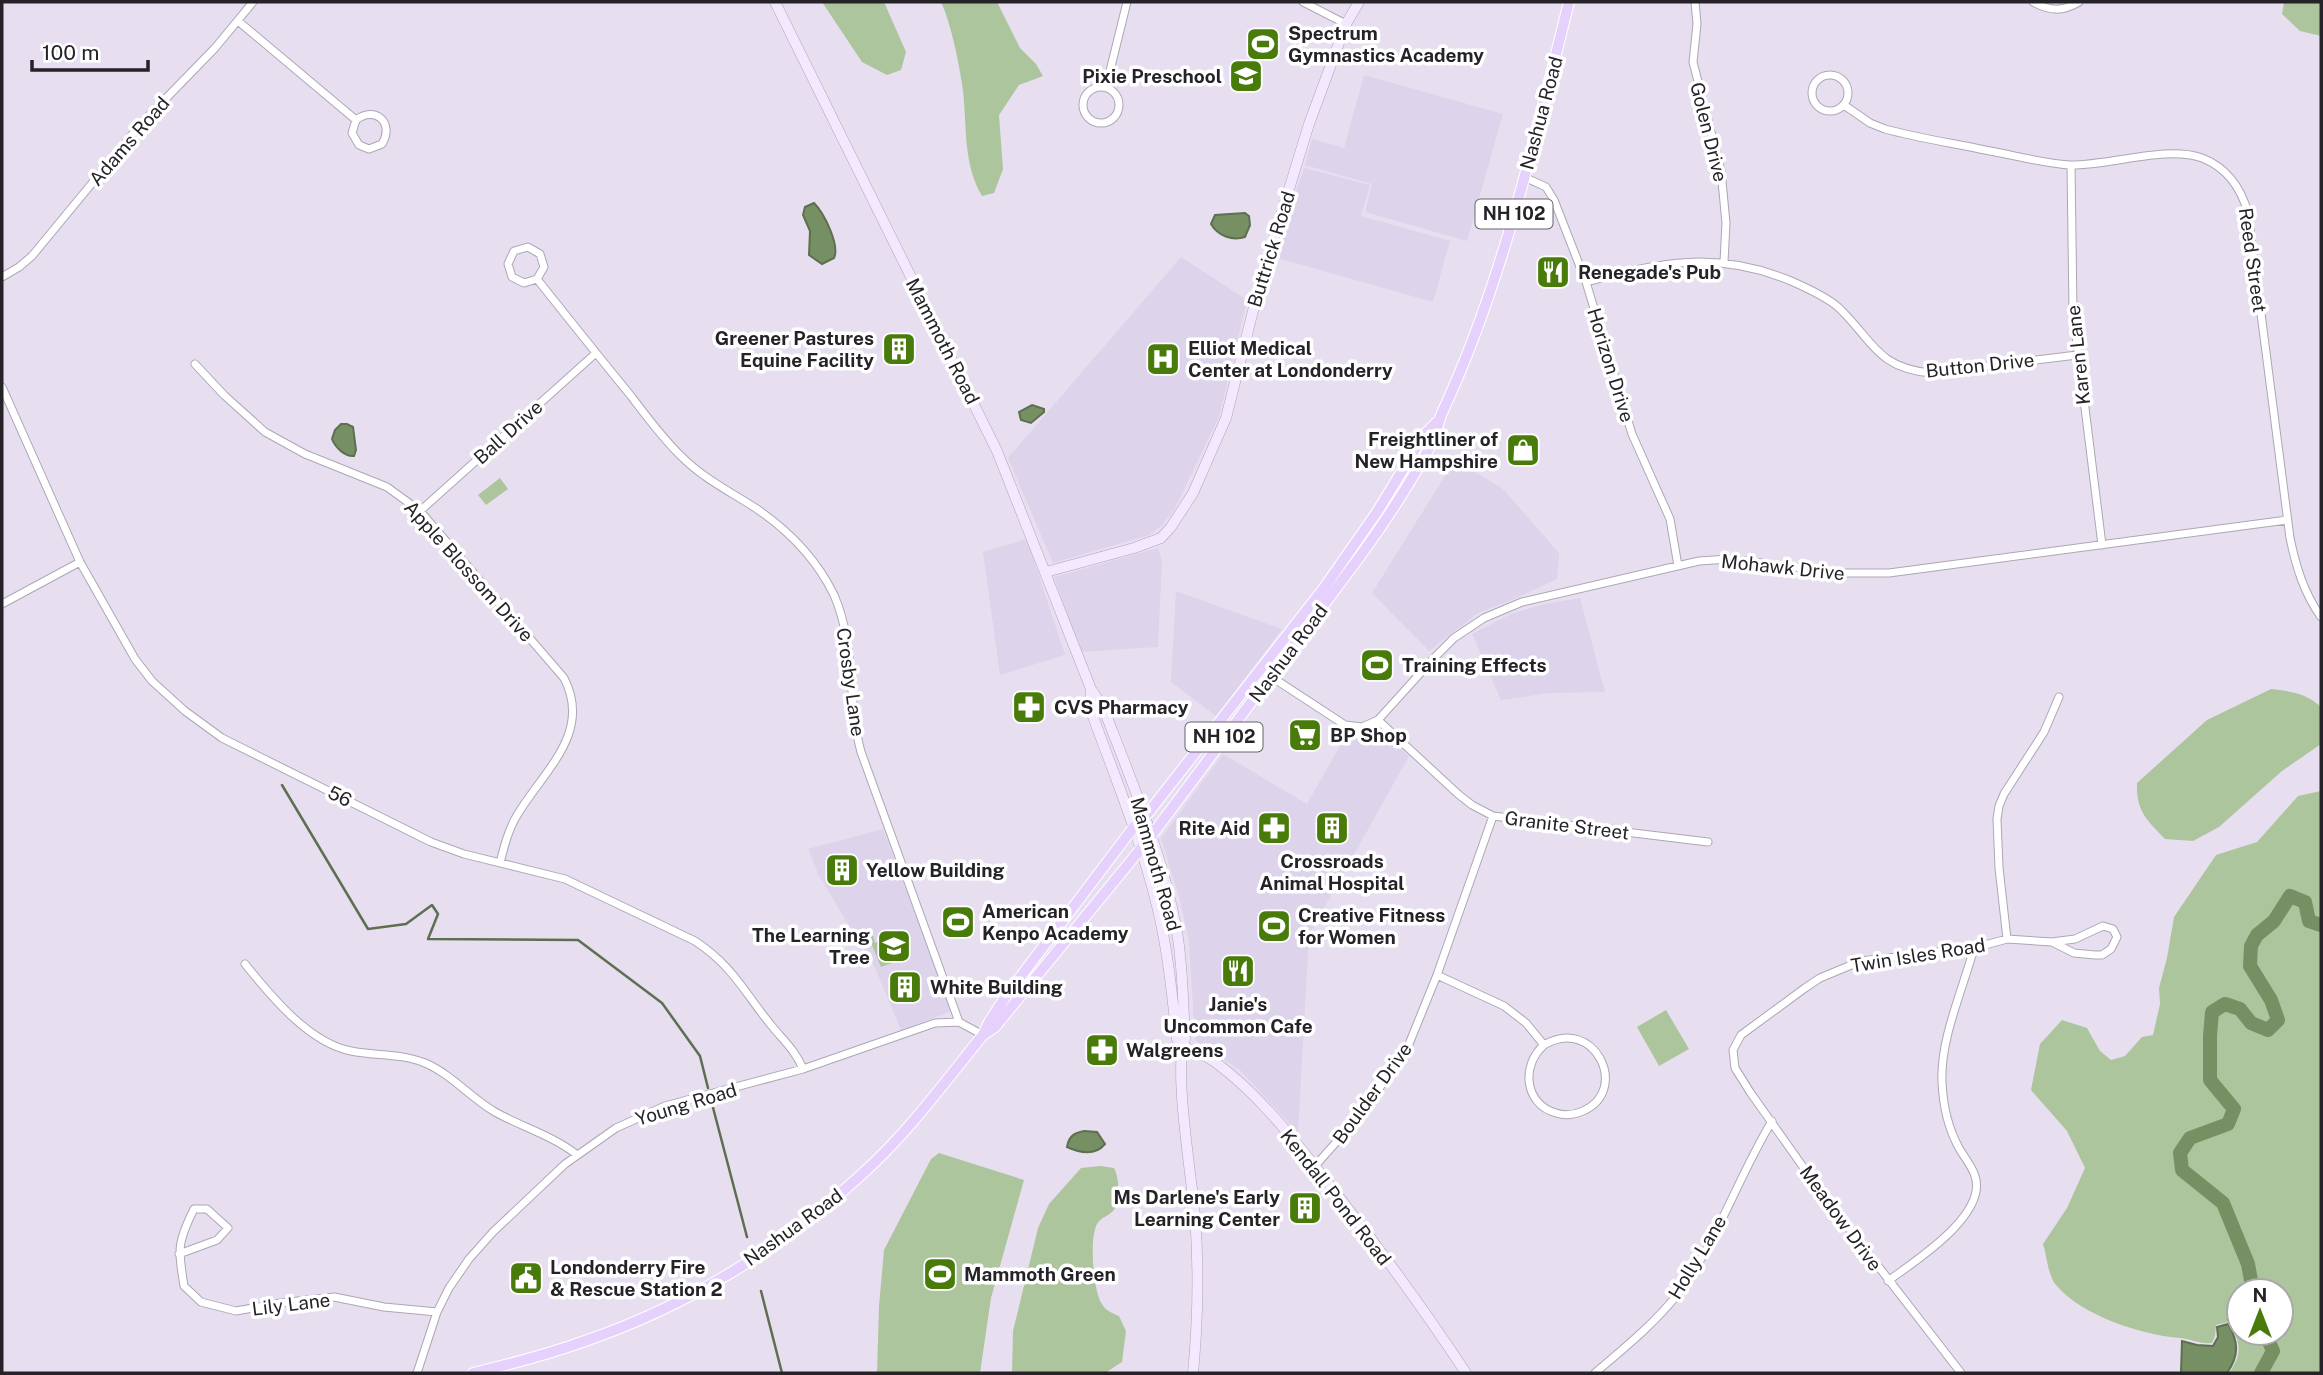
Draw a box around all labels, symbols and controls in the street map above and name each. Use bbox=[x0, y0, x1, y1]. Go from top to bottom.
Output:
place label: Spectrum Gymnastics Academy bbox=[1288, 22, 1484, 66]
sports icon: Spectrum Gymnastics Academy bbox=[1244, 25, 1282, 63]
scale bar bbox=[32, 28, 147, 72]
text: 100 m bbox=[42, 40, 99, 65]
street label: Nashua Road bbox=[1515, 54, 1567, 172]
school or university icon: Pixie Preschool bbox=[1227, 57, 1265, 95]
place label: Pixie Preschool bbox=[1082, 65, 1222, 87]
street label: Golen Drive bbox=[1686, 80, 1732, 184]
street label: Adams Road bbox=[84, 92, 174, 190]
street label: Buttrick Road bbox=[1243, 188, 1299, 310]
road number: NH 102 bbox=[1476, 200, 1552, 229]
street label: Reed Street bbox=[2235, 206, 2271, 314]
restaurant icon: Renegade's Pub bbox=[1534, 253, 1572, 291]
place label: Renegade's Pub bbox=[1578, 261, 1721, 283]
street label: Mammoth Road bbox=[902, 274, 984, 408]
street label: Karen Lane bbox=[2062, 304, 2094, 406]
street label: Horizon Drive bbox=[1583, 305, 1639, 425]
place label: Greener Pastures Equine Facility bbox=[715, 327, 874, 371]
building icon: Greener Pastures Equine Facility bbox=[880, 330, 918, 368]
place label: Elliot Medical Center at Londonderry bbox=[1188, 337, 1393, 381]
hospital icon: Elliot Medical Center at Londonderry bbox=[1144, 340, 1182, 378]
street label: Button Drive bbox=[1925, 348, 2035, 382]
street label: Ball Drive bbox=[469, 396, 547, 468]
place label: Freightliner of New Hampshire bbox=[1355, 428, 1498, 472]
shop icon: Freightliner of New Hampshire bbox=[1504, 431, 1542, 469]
street label: Apple Blossom Drive bbox=[400, 496, 538, 646]
street label: Mohawk Drive bbox=[1720, 550, 1846, 584]
street label: Nashua Road bbox=[1244, 600, 1332, 706]
street label: Crosby Lane bbox=[832, 626, 870, 738]
sports icon: Training Effects bbox=[1358, 646, 1396, 684]
place label: Training Effects bbox=[1402, 654, 1547, 676]
pharmacy icon: CVS Pharmacy bbox=[1010, 688, 1048, 726]
place label: CVS Pharmacy bbox=[1054, 696, 1189, 718]
supermarket icon: BP Shop bbox=[1286, 716, 1324, 754]
road number: NH 102 bbox=[1186, 722, 1262, 752]
place label: BP Shop bbox=[1330, 724, 1407, 746]
street label: 56 bbox=[324, 781, 356, 811]
street label: Mammoth Road bbox=[1126, 794, 1186, 934]
street label: Granite Street bbox=[1504, 806, 1630, 844]
pharmacy icon: Rite Aid bbox=[1255, 809, 1293, 847]
building icon: Crossroads Animal Hospital bbox=[1313, 809, 1351, 847]
place label: Rite Aid bbox=[1179, 817, 1250, 839]
place label: Crossroads Animal Hospital bbox=[1259, 850, 1405, 894]
building icon: Yellow Building bbox=[823, 851, 861, 889]
place label: Yellow Building bbox=[866, 859, 1004, 881]
place label: American Kenpo Academy bbox=[982, 900, 1129, 944]
sports icon: American Kenpo Academy bbox=[939, 903, 977, 941]
place label: Creative Fitness for Women bbox=[1298, 904, 1445, 948]
sports icon: Creative Fitness for Women bbox=[1255, 907, 1293, 945]
place label: The Learning Tree bbox=[752, 924, 870, 968]
school or university icon: The Learning Tree bbox=[875, 927, 913, 965]
street label: Twin Isles Road bbox=[1849, 934, 1987, 976]
restaurant icon: Janie's Uncommon Cafe bbox=[1219, 952, 1257, 990]
building icon: White Building bbox=[886, 968, 924, 1006]
place label: White Building bbox=[930, 976, 1063, 998]
place label: Janie's Uncommon Cafe bbox=[1163, 993, 1313, 1037]
pharmacy icon: Walgreens bbox=[1083, 1031, 1121, 1069]
street label: Boulder Drive bbox=[1328, 1038, 1416, 1148]
place label: Walgreens bbox=[1126, 1039, 1223, 1061]
street label: Young Road bbox=[633, 1078, 739, 1130]
street label: Kendall Pond Road bbox=[1276, 1125, 1396, 1269]
street label: Meadow Drive bbox=[1795, 1161, 1887, 1275]
street label: Nashua Road bbox=[739, 1184, 847, 1270]
place label: Ms Darlene's Early Learning Center bbox=[1113, 1186, 1280, 1230]
building icon: Ms Darlene's Early Learning Center bbox=[1286, 1189, 1324, 1227]
street label: Holly Lane bbox=[1663, 1211, 1731, 1303]
sports icon: Mammoth Green bbox=[921, 1255, 959, 1293]
place label: Londonderry Fire & Rescue Station 2 bbox=[550, 1256, 723, 1300]
public building icon: Londonderry Fire & Rescue Station 2 bbox=[507, 1259, 545, 1297]
place label: Mammoth Green bbox=[964, 1263, 1116, 1285]
north arrow bbox=[2225, 1277, 2295, 1347]
text: N bbox=[2253, 1284, 2267, 1306]
street label: Lily Lane bbox=[251, 1288, 331, 1320]

